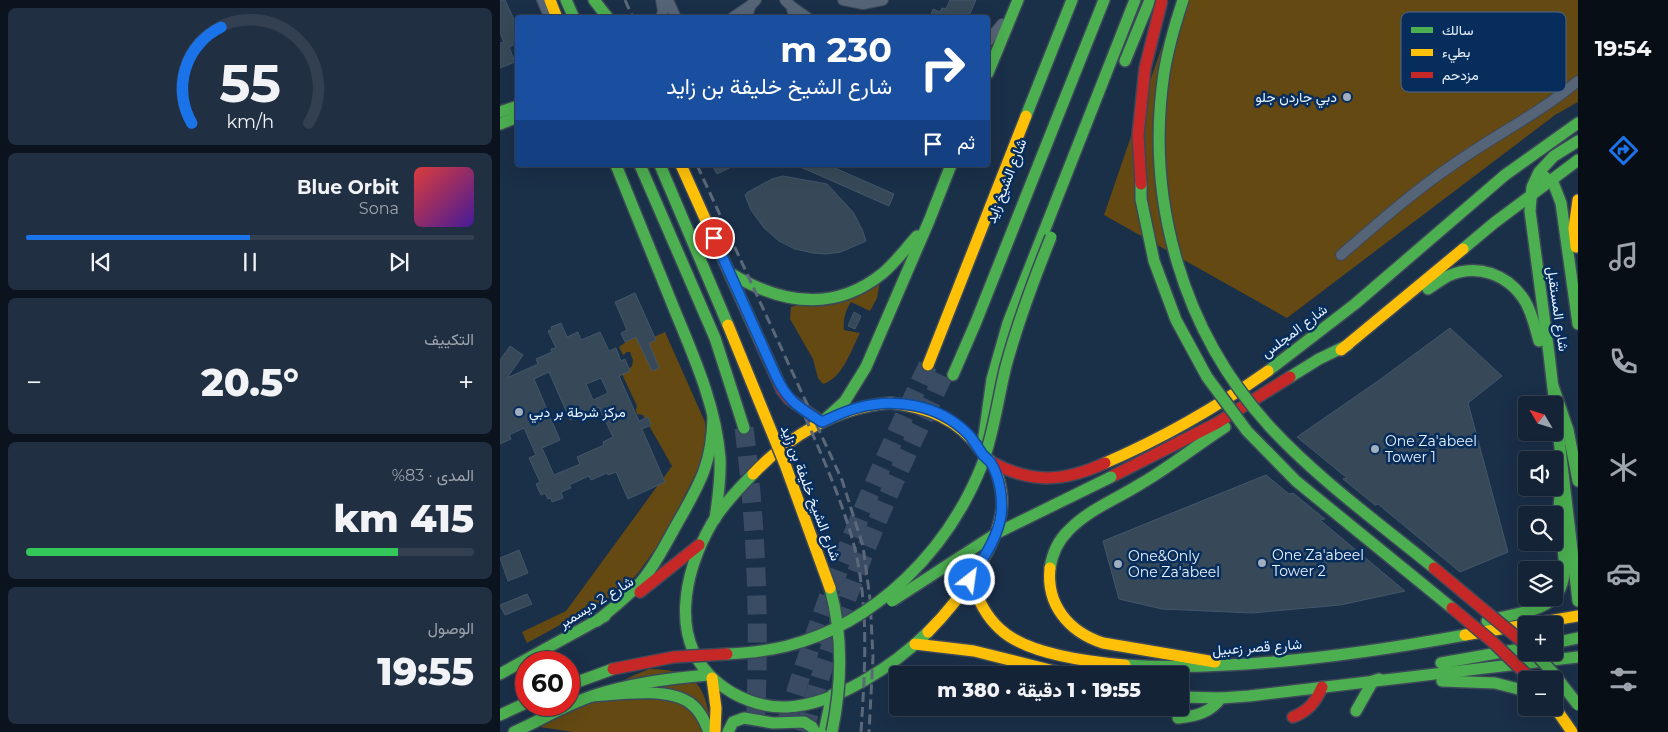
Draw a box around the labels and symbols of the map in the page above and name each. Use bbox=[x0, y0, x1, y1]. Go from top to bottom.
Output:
legend bbox=[1401, 12, 1566, 92]
text: سالك bbox=[1442, 21, 1473, 39]
text: بطيء bbox=[1442, 43, 1470, 64]
text: مزدحم bbox=[1442, 66, 1479, 84]
place label: دبي جاردن جلو bbox=[1255, 88, 1337, 109]
marker: دبي جاردن جلو bbox=[1341, 91, 1353, 103]
street label: شارع الشيخ زايد bbox=[982, 136, 1032, 226]
pin bbox=[693, 217, 735, 259]
street label: شارع المستقبل bbox=[1541, 265, 1573, 353]
street label: شارع المجلس bbox=[1257, 300, 1332, 363]
north arrow bbox=[1518, 396, 1562, 441]
place label: مركز شرطة بر دبي bbox=[529, 403, 626, 424]
marker: مركز شرطة بر دبي bbox=[513, 406, 525, 418]
street label: شارع الشيخ خليفة بن زايد bbox=[775, 423, 845, 564]
place label: One Za'abeel Tower 1 bbox=[1385, 432, 1477, 466]
marker: One Za'abeel Tower 1 bbox=[1369, 443, 1381, 455]
place label: One Za'abeel Tower 2 bbox=[1272, 546, 1364, 580]
place label: One&Only One Za'abeel bbox=[1128, 547, 1220, 581]
position arrow bbox=[943, 553, 995, 605]
marker: One Za'abeel Tower 2 bbox=[1256, 557, 1268, 569]
marker: One&Only One Za'abeel bbox=[1112, 558, 1124, 570]
street label: شارع 2 ديسمبر bbox=[554, 572, 638, 634]
street label: شارع قصر زعبيل bbox=[1211, 635, 1303, 661]
speed limit sign: 60 bbox=[515, 651, 580, 716]

